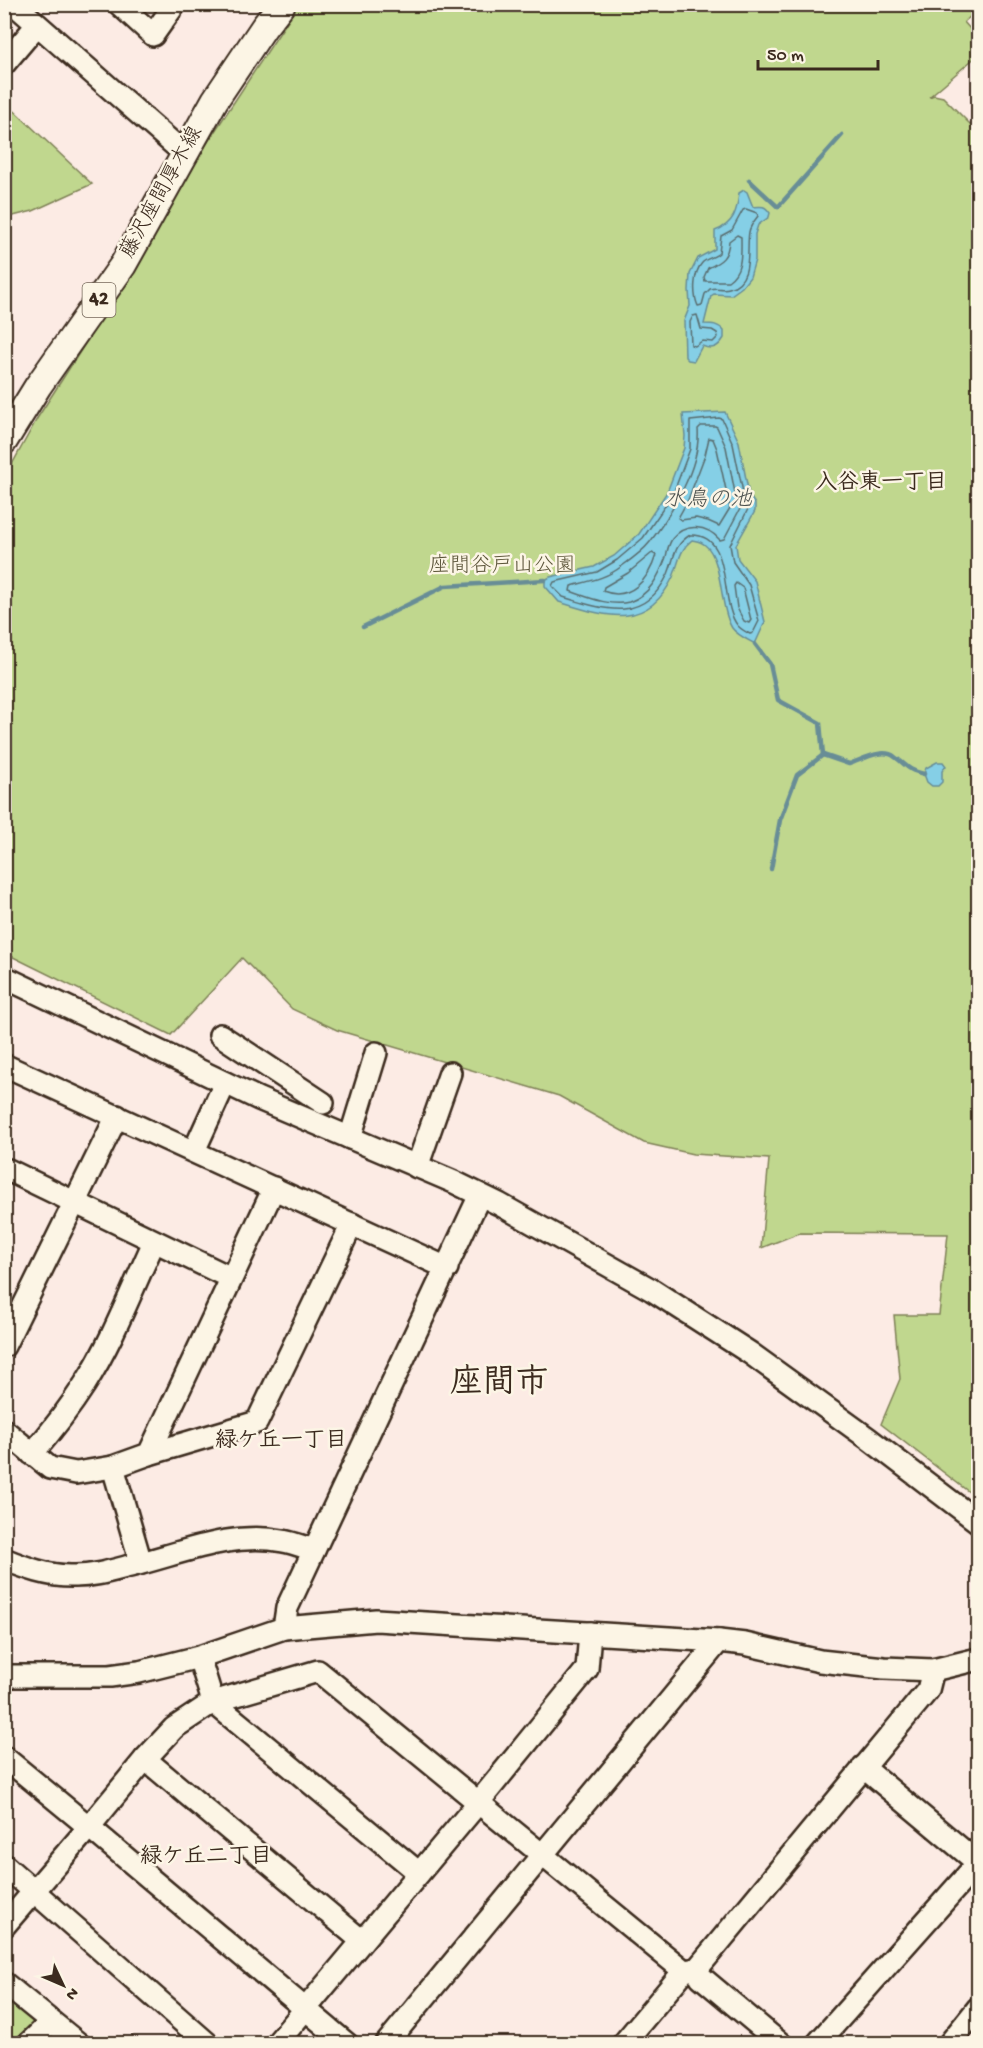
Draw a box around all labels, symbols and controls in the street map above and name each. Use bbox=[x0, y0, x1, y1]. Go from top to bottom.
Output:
scale bar bbox=[758, 33, 878, 71]
text: 50 m bbox=[767, 46, 804, 67]
street label: 藤沢座間厚木線 bbox=[115, 122, 210, 263]
road number: 42 bbox=[82, 283, 116, 317]
district label: 入谷東一丁目 bbox=[815, 469, 947, 497]
water label: 水鳥の池 bbox=[664, 487, 753, 514]
park label: 座間谷戸山公園 bbox=[429, 553, 576, 580]
district label: 座間市 bbox=[450, 1364, 549, 1404]
district label: 緑ケ丘一丁目 bbox=[215, 1428, 347, 1455]
district label: 緑ケ丘二丁目 bbox=[140, 1844, 272, 1871]
north arrow bbox=[33, 1955, 93, 2015]
text: N bbox=[60, 1983, 82, 2004]

